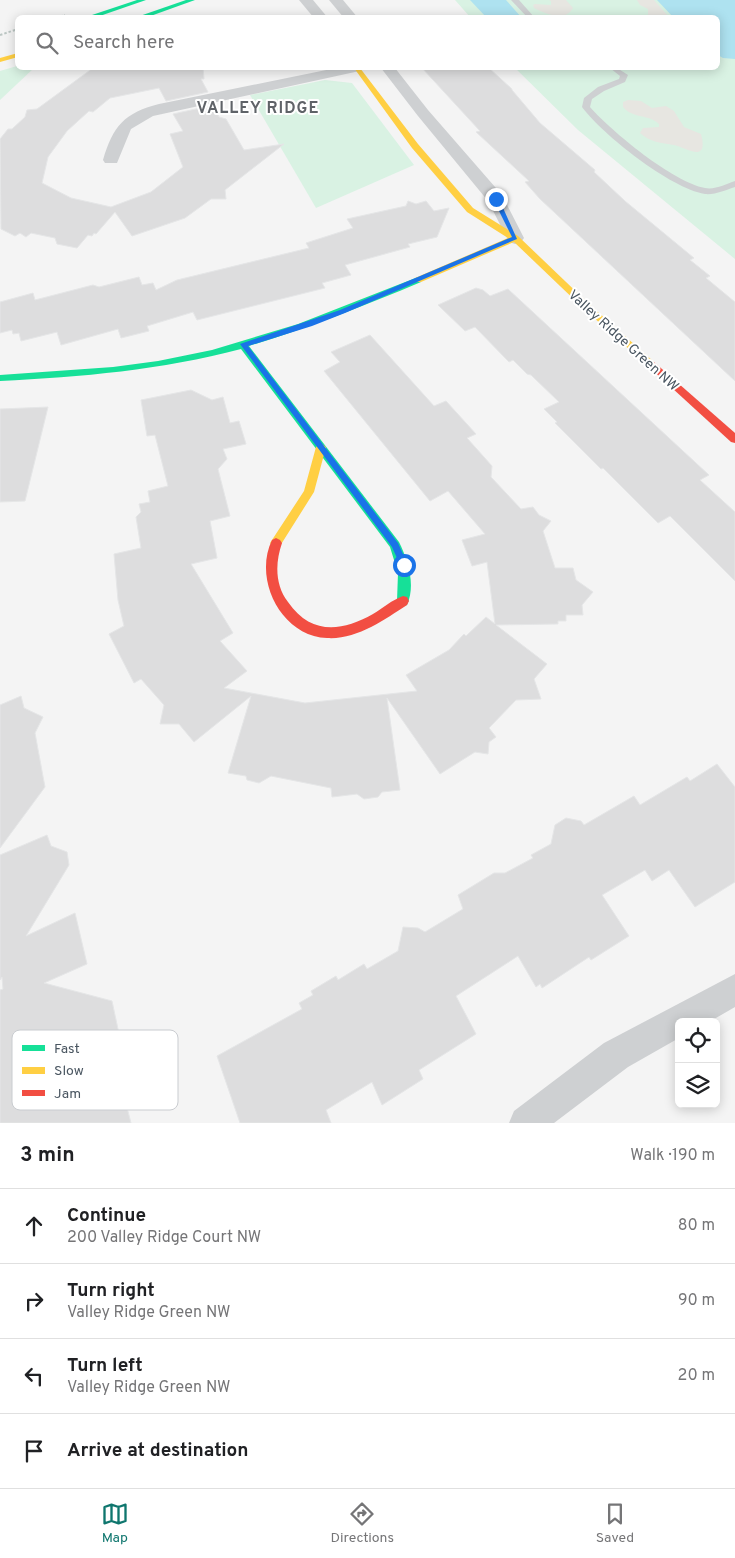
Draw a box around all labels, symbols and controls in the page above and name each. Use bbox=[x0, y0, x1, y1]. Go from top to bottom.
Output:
search box bbox=[15, 15, 720, 70]
icon: search bbox=[33, 29, 61, 57]
text: Search here bbox=[73, 31, 175, 55]
district label: VALLEY RIDGE bbox=[197, 99, 319, 119]
route end bbox=[485, 188, 508, 211]
street label: Valley Ridge Green NW bbox=[564, 287, 682, 395]
route start bbox=[393, 554, 416, 577]
map controls bbox=[675, 1018, 720, 1108]
button: locate bbox=[675, 1018, 720, 1063]
legend bbox=[12, 1030, 178, 1110]
text: Fast bbox=[54, 1041, 80, 1058]
text: Slow bbox=[54, 1063, 84, 1080]
button: layers bbox=[675, 1063, 720, 1108]
text: Jam bbox=[54, 1086, 81, 1103]
text: 3 min bbox=[20, 1142, 75, 1169]
text: Walk · 190 m bbox=[630, 1146, 715, 1166]
text: Continue bbox=[67, 1204, 146, 1228]
icon: ahead bbox=[20, 1212, 48, 1240]
text: 80 m bbox=[678, 1216, 715, 1236]
text: 200 Valley Ridge Court NW bbox=[67, 1228, 261, 1248]
text: Turn right bbox=[67, 1279, 155, 1303]
icon: right bbox=[20, 1287, 48, 1315]
text: 90 m bbox=[678, 1291, 715, 1311]
text: Valley Ridge Green NW bbox=[67, 1303, 231, 1323]
text: Turn left bbox=[67, 1354, 143, 1378]
icon: left bbox=[20, 1362, 48, 1390]
text: 20 m bbox=[678, 1366, 715, 1386]
text: Valley Ridge Green NW bbox=[67, 1378, 231, 1398]
icon: arrive bbox=[20, 1437, 48, 1465]
text: Arrive at destination bbox=[67, 1439, 248, 1463]
tab: Map bbox=[101, 1500, 129, 1547]
tab: Directions bbox=[330, 1500, 394, 1547]
tab: Saved bbox=[596, 1500, 634, 1547]

